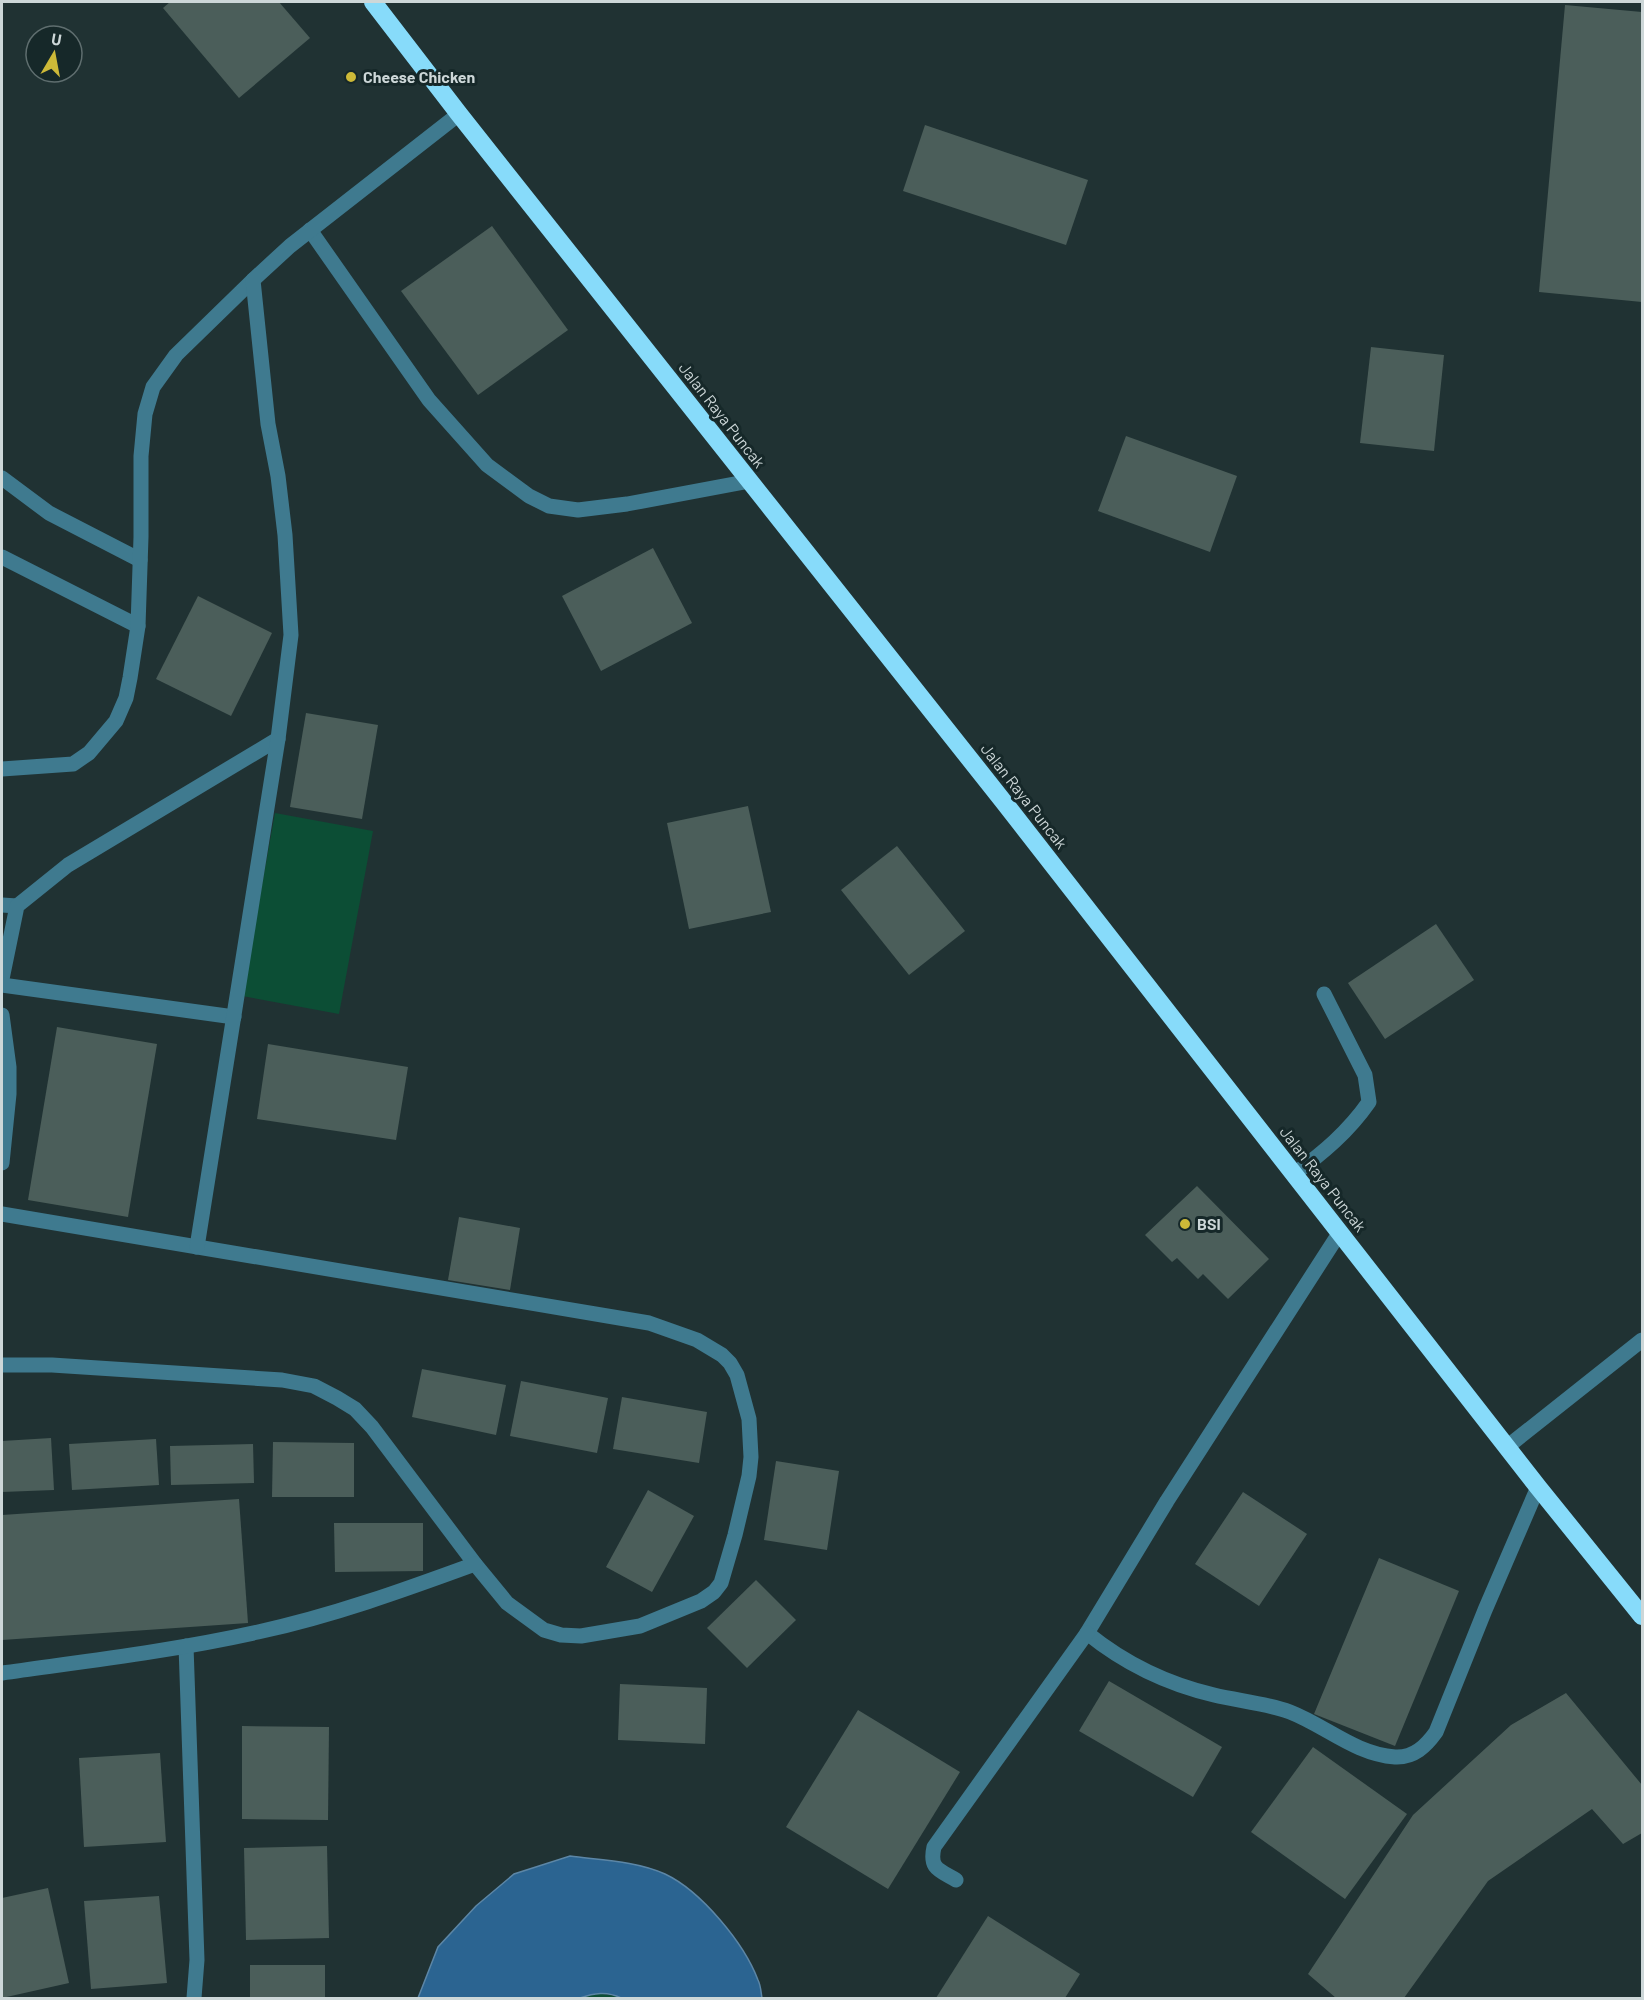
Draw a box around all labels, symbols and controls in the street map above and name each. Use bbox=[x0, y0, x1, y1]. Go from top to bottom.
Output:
north arrow bbox=[24, 24, 84, 84]
text: U bbox=[50, 29, 63, 49]
place label: Cheese Chicken bbox=[363, 67, 475, 86]
marker: Cheese Chicken bbox=[344, 70, 358, 84]
street label: Jalan Raya Puncak bbox=[675, 358, 769, 471]
street label: Jalan Raya Puncak bbox=[977, 739, 1071, 852]
street label: Jalan Raya Puncak bbox=[1276, 1122, 1370, 1235]
place label: BSI bbox=[1197, 1214, 1221, 1233]
marker: BSI bbox=[1178, 1217, 1192, 1231]

